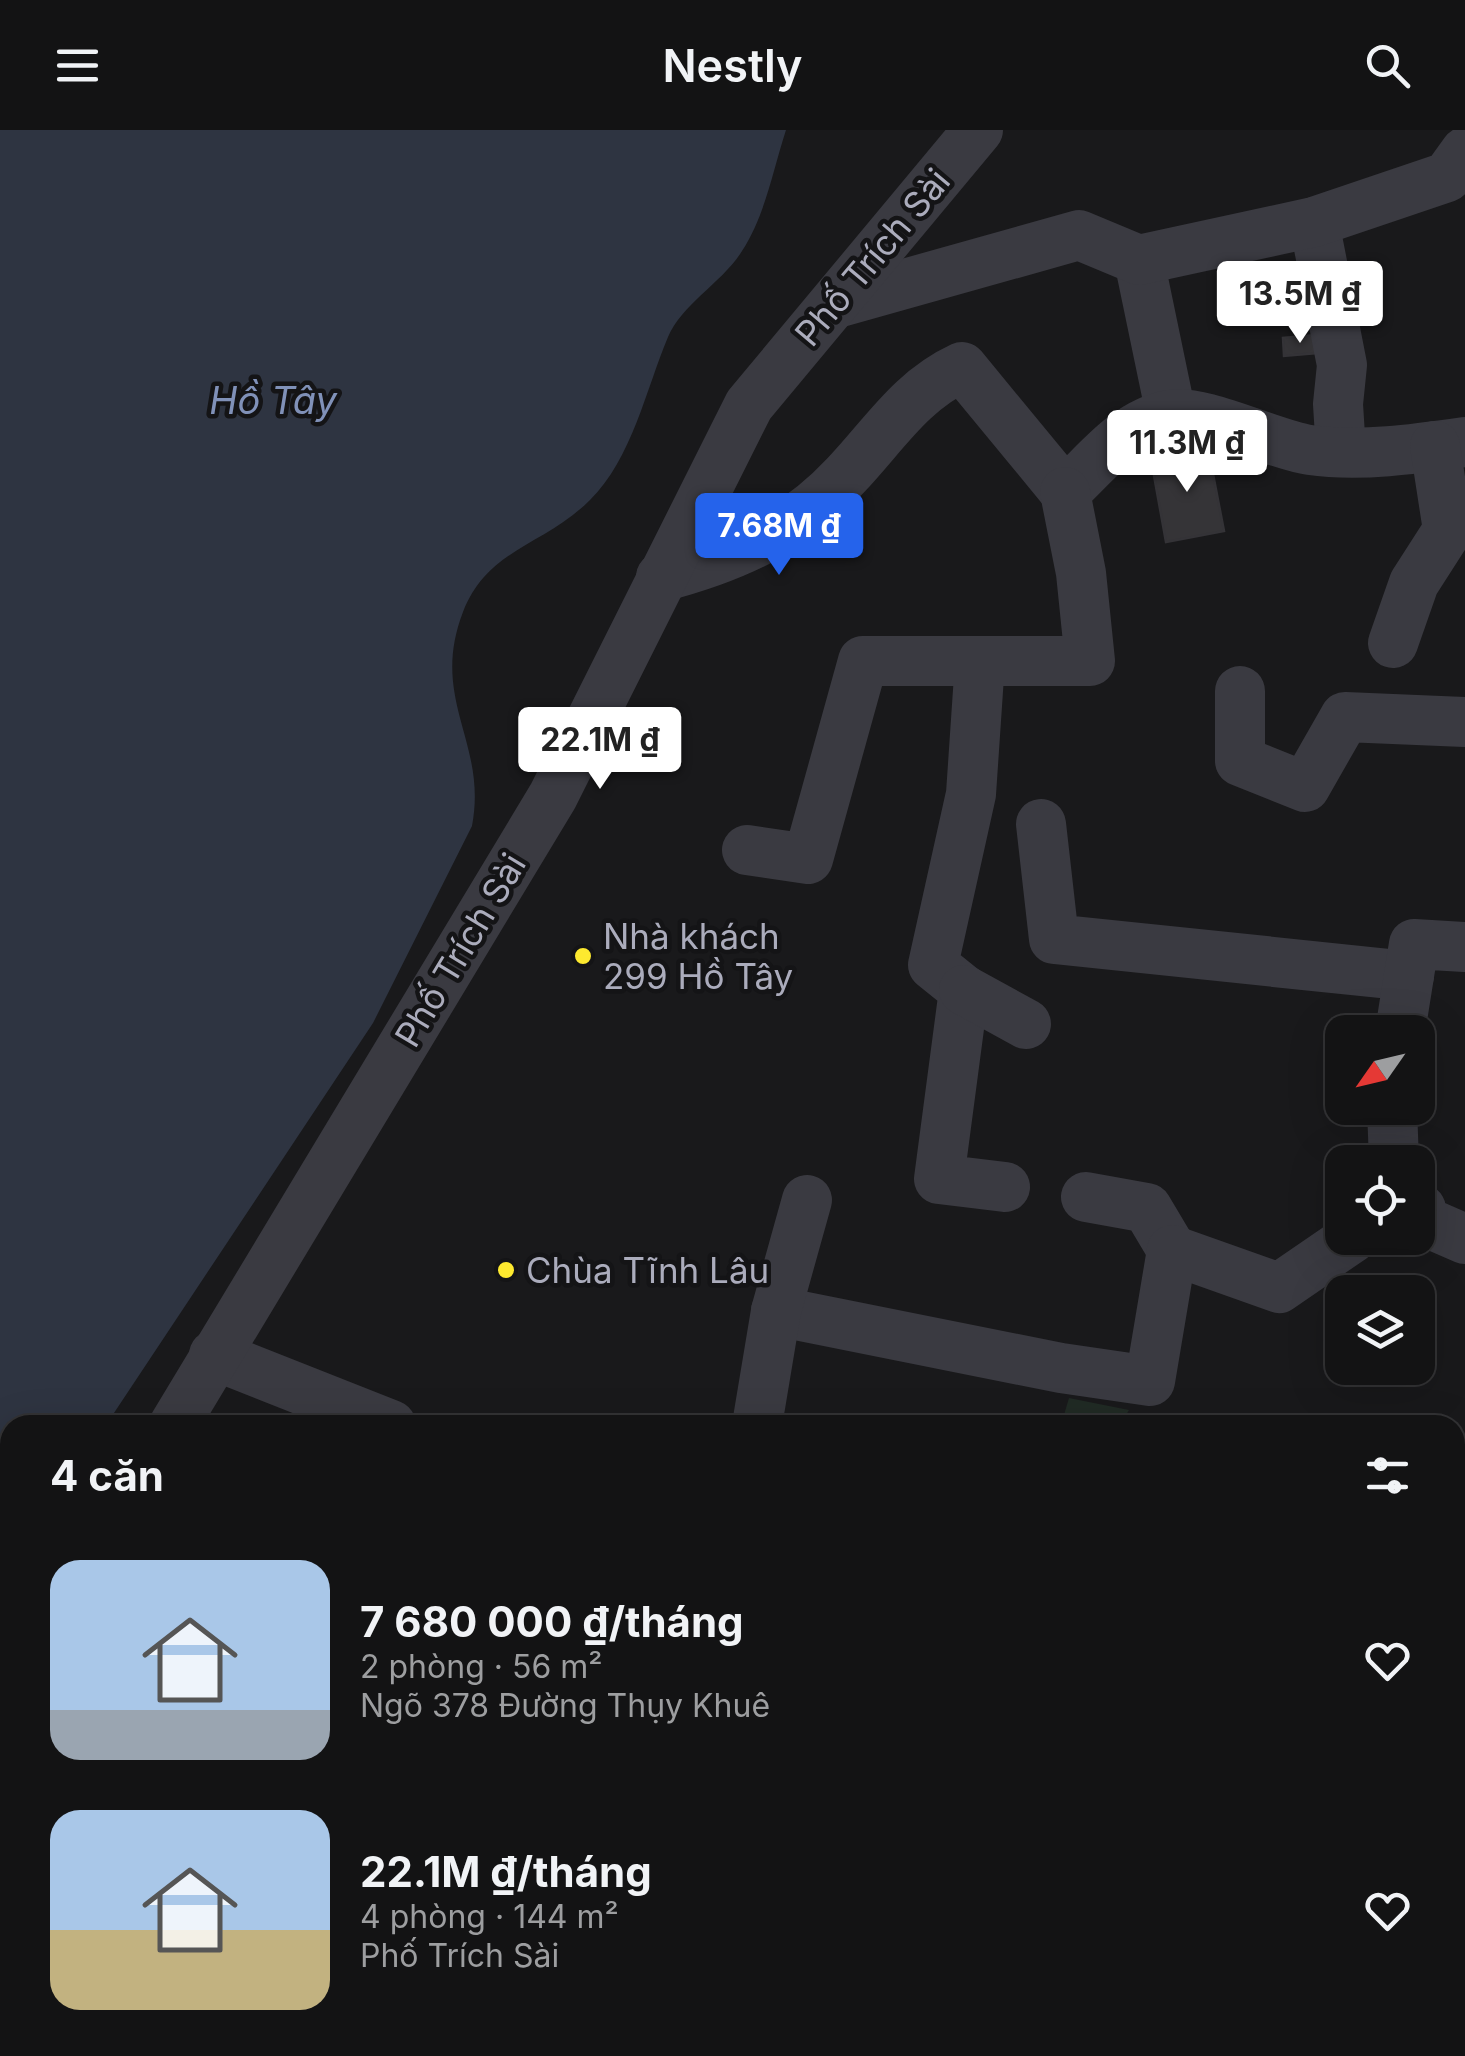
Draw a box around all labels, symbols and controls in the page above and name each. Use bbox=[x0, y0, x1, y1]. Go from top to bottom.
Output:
icon: menu bbox=[50, 38, 105, 93]
text: Nestly bbox=[662, 38, 803, 93]
icon: search bbox=[1360, 38, 1415, 93]
street label: Phố Trích Sài bbox=[786, 160, 958, 354]
pin: 13.5M ₫ bbox=[1208, 261, 1392, 346]
text: 13.5M ₫ bbox=[1239, 274, 1361, 313]
water label: Hồ Tây bbox=[209, 377, 338, 423]
pin: 11.3M ₫ bbox=[1095, 410, 1279, 495]
text: 11.3M ₫ bbox=[1129, 423, 1245, 462]
pin: 7.68M ₫ bbox=[687, 493, 871, 578]
text: 7.68M ₫ bbox=[717, 506, 841, 545]
pin: 22.1M ₫ bbox=[508, 707, 692, 792]
text: 22.1M ₫ bbox=[540, 720, 660, 759]
street label: Phố Trích Sài bbox=[386, 846, 534, 1054]
place label: Nhà khách 299 Hồ Tây bbox=[603, 915, 793, 997]
marker: Nhà khách 299 Hồ Tây bbox=[572, 945, 594, 967]
north arrow bbox=[1325, 1015, 1435, 1125]
map controls bbox=[1325, 1015, 1435, 1385]
button: locate bbox=[1325, 1145, 1435, 1255]
place label: Chùa Tĩnh Lâu bbox=[526, 1249, 769, 1291]
marker: Chùa Tĩnh Lâu bbox=[495, 1259, 517, 1281]
button: layers bbox=[1325, 1275, 1435, 1385]
icon: filters bbox=[1360, 1448, 1415, 1503]
text: 4 căn bbox=[50, 1450, 164, 1501]
text: 7 680 000 ₫/tháng bbox=[360, 1596, 744, 1647]
icon: home bbox=[130, 1600, 250, 1720]
icon: heart bbox=[1360, 1633, 1415, 1688]
text: 2 phòng · 56 m² bbox=[360, 1647, 602, 1686]
text: Ngõ 378 Đường Thụy Khuê bbox=[360, 1686, 770, 1725]
text: 22.1M ₫/tháng bbox=[360, 1846, 652, 1897]
icon: home bbox=[130, 1850, 250, 1970]
icon: heart bbox=[1360, 1883, 1415, 1938]
text: 4 phòng · 144 m² bbox=[360, 1897, 619, 1936]
text: Phố Trích Sài bbox=[360, 1936, 559, 1975]

